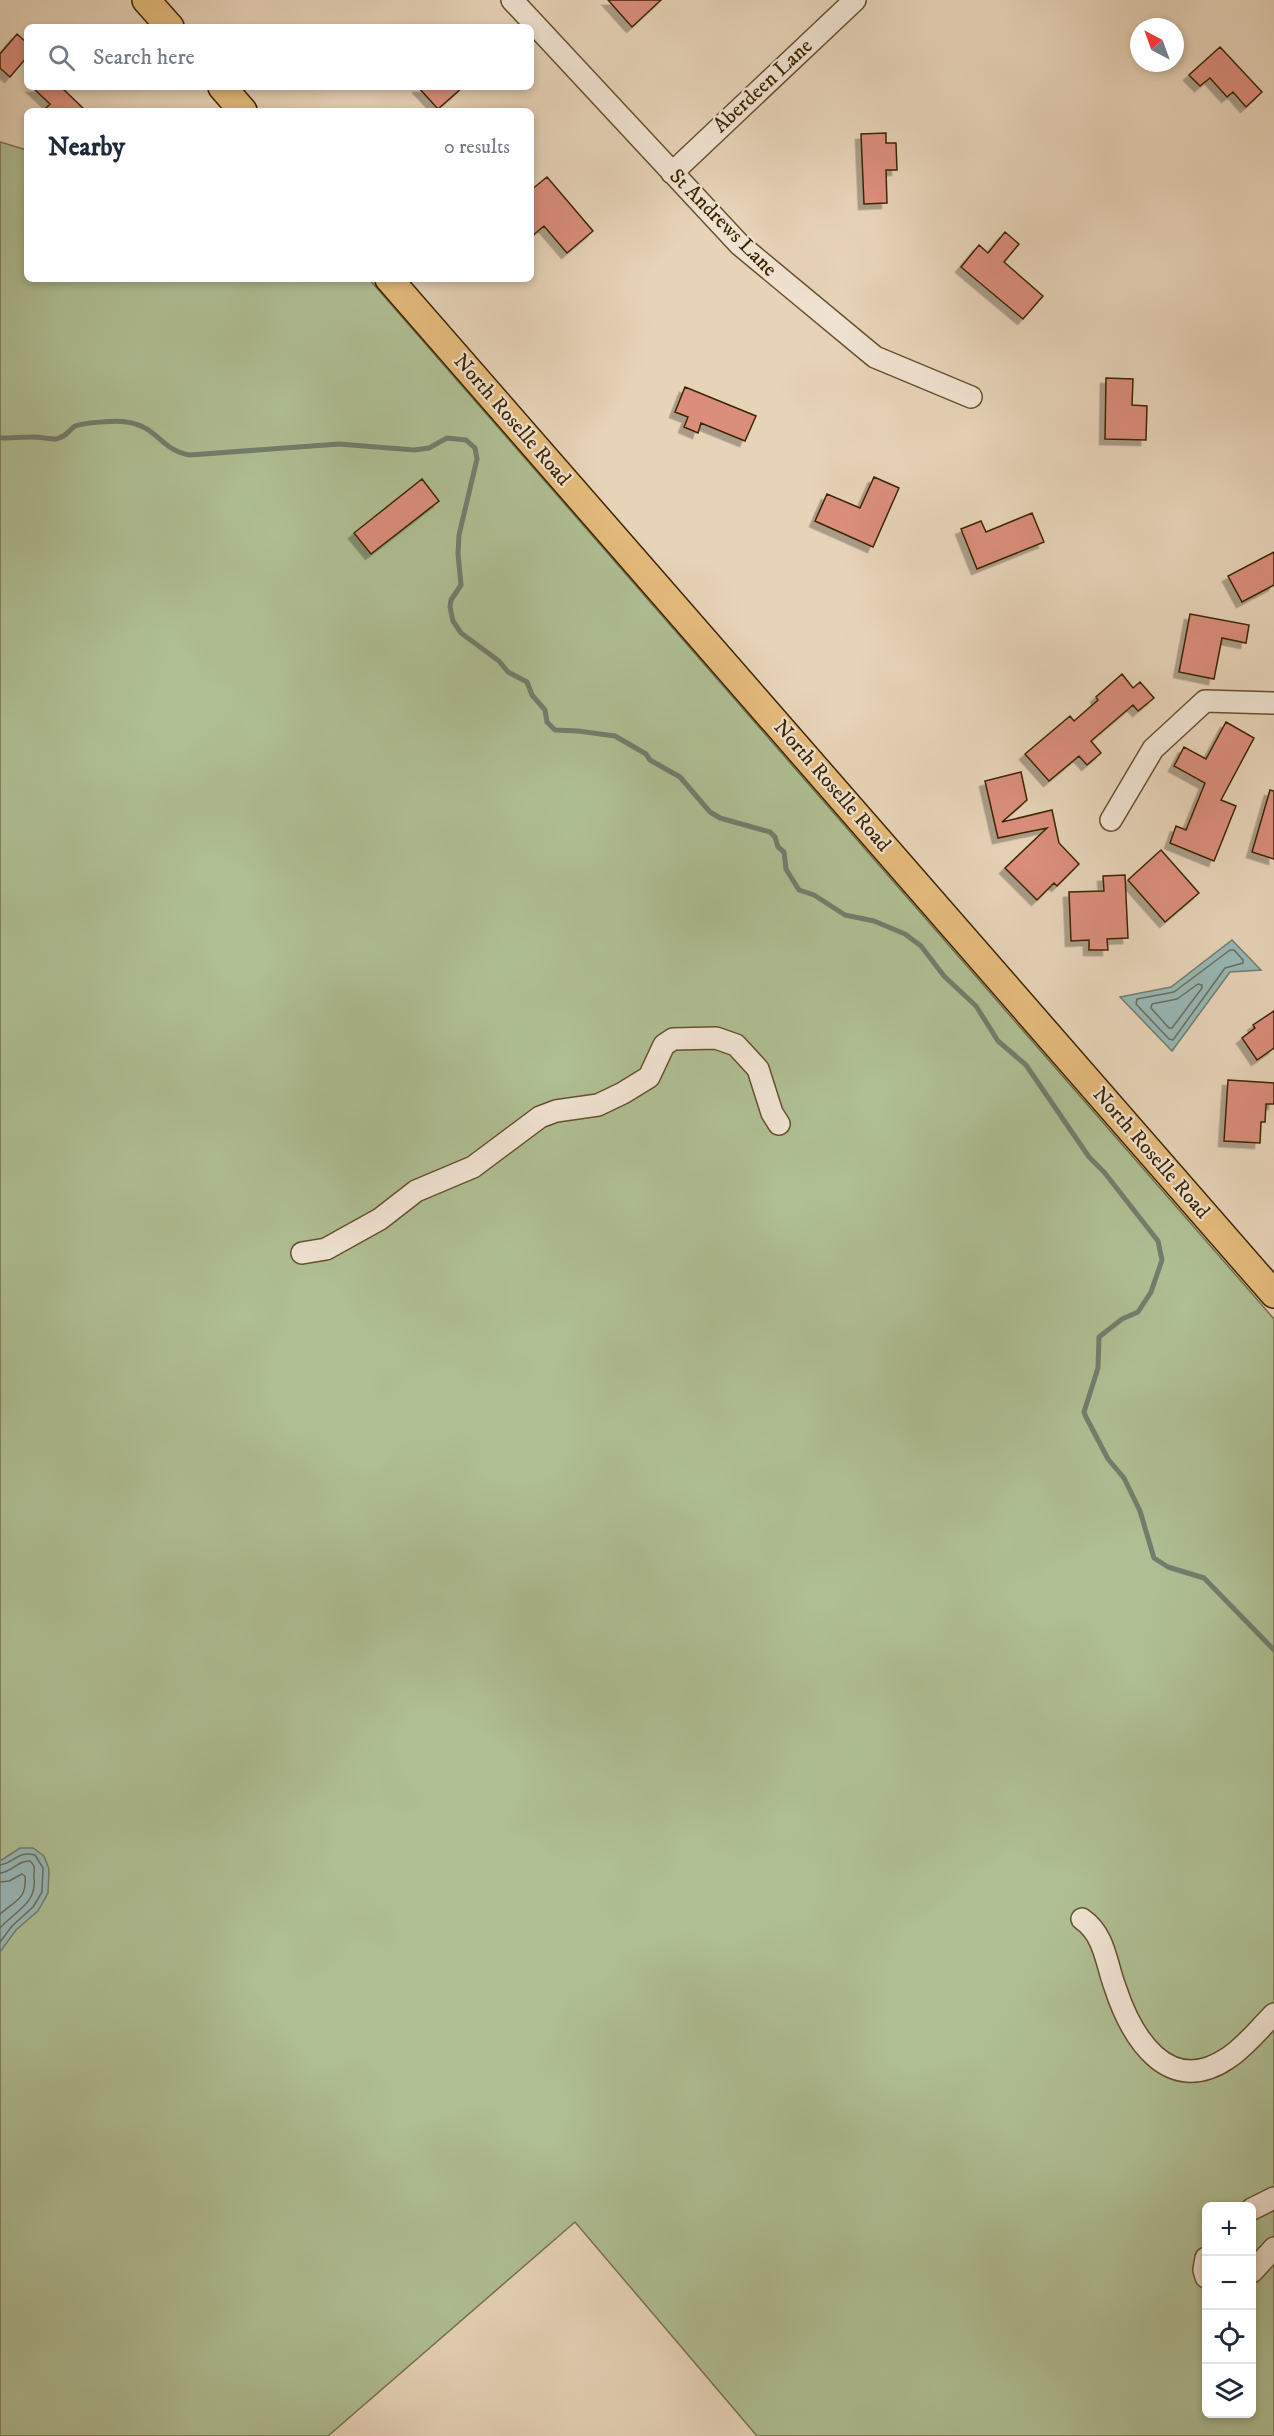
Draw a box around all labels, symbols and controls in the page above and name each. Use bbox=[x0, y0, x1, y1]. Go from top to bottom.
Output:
north arrow bbox=[1130, 18, 1184, 72]
search box bbox=[24, 24, 534, 90]
street label: Aberdeen Lane bbox=[708, 33, 818, 139]
icon: search bbox=[45, 41, 78, 74]
text: Search here bbox=[93, 44, 195, 71]
text: Nearby bbox=[48, 131, 125, 164]
text: 0 results bbox=[444, 135, 510, 160]
street label: St Andrews Lane bbox=[664, 164, 783, 283]
street label: North Roselle Road bbox=[448, 349, 577, 492]
street label: North Roselle Road bbox=[768, 715, 897, 858]
street label: North Roselle Road bbox=[1087, 1082, 1216, 1225]
map controls bbox=[1202, 2202, 1256, 2418]
button: + bbox=[1202, 2202, 1256, 2256]
button: − bbox=[1202, 2256, 1256, 2310]
button: locate bbox=[1202, 2310, 1256, 2364]
button: layers bbox=[1202, 2364, 1256, 2418]

